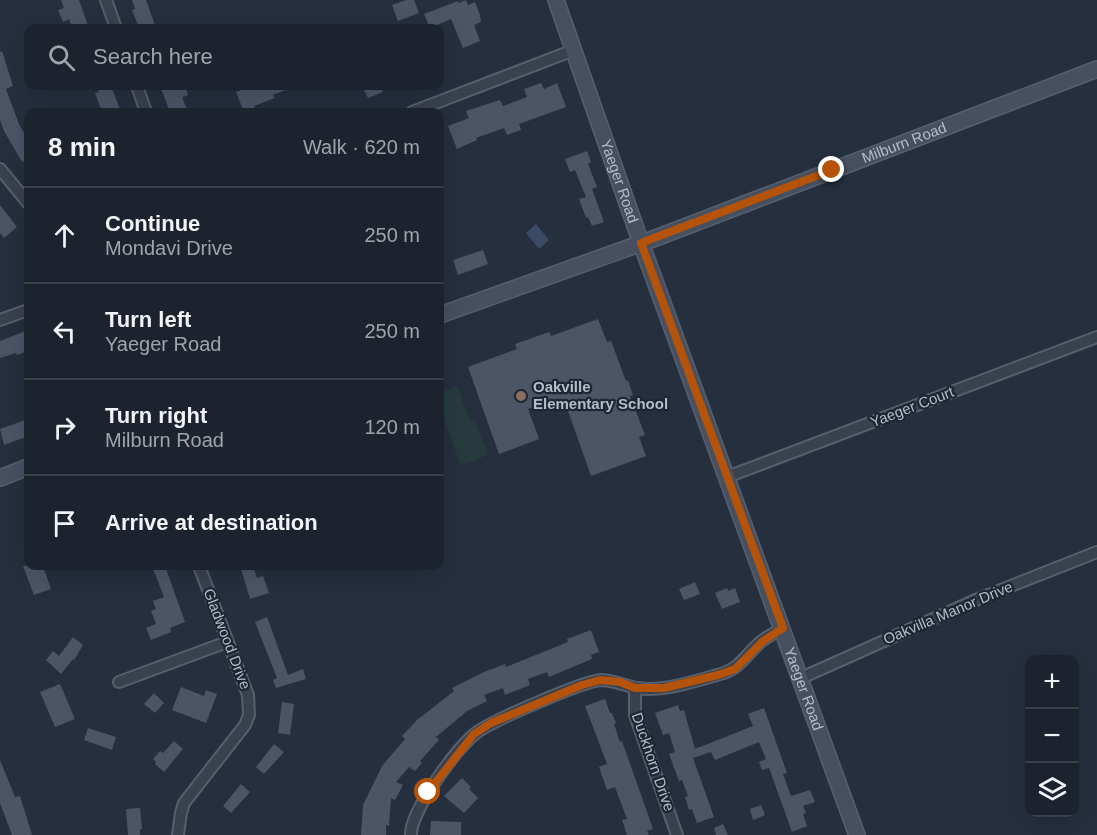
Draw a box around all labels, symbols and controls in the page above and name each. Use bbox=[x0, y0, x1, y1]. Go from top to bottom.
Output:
search box bbox=[24, 24, 444, 90]
icon: search bbox=[45, 41, 78, 74]
text: Search here bbox=[93, 44, 213, 69]
street label: Milburn Road bbox=[859, 119, 949, 166]
text: 8 min bbox=[48, 132, 116, 162]
text: Walk · 620 m bbox=[303, 136, 420, 158]
street label: Yaeger Road bbox=[597, 137, 642, 225]
route end bbox=[818, 156, 844, 182]
text: Continue bbox=[105, 211, 200, 236]
icon: ahead bbox=[48, 219, 81, 252]
text: 250 m bbox=[364, 224, 420, 246]
text: Mondavi Drive bbox=[105, 237, 233, 259]
text: Turn left bbox=[105, 307, 191, 332]
icon: left bbox=[48, 315, 81, 348]
text: 250 m bbox=[364, 320, 420, 342]
text: Yaeger Road bbox=[105, 333, 221, 355]
place label: Oakville Elementary School bbox=[533, 378, 668, 412]
street label: Yaeger Court bbox=[868, 383, 957, 430]
marker: Oakville Elementary School bbox=[514, 389, 528, 403]
text: Turn right bbox=[105, 403, 207, 428]
icon: right bbox=[48, 411, 81, 444]
text: 120 m bbox=[364, 416, 420, 438]
text: Milburn Road bbox=[105, 429, 224, 451]
icon: arrive bbox=[48, 507, 81, 540]
text: Arrive at destination bbox=[105, 510, 318, 535]
street label: Oakvilla Manor Drive bbox=[880, 578, 1015, 648]
street label: Gladwood Drive bbox=[200, 586, 255, 692]
street label: Yaeger Road bbox=[781, 645, 827, 733]
map controls bbox=[1025, 655, 1079, 817]
button: + bbox=[1025, 655, 1079, 709]
button: − bbox=[1025, 709, 1079, 763]
street label: Duckhorn Drive bbox=[629, 710, 678, 813]
button: layers bbox=[1025, 763, 1079, 817]
route start bbox=[414, 778, 440, 804]

